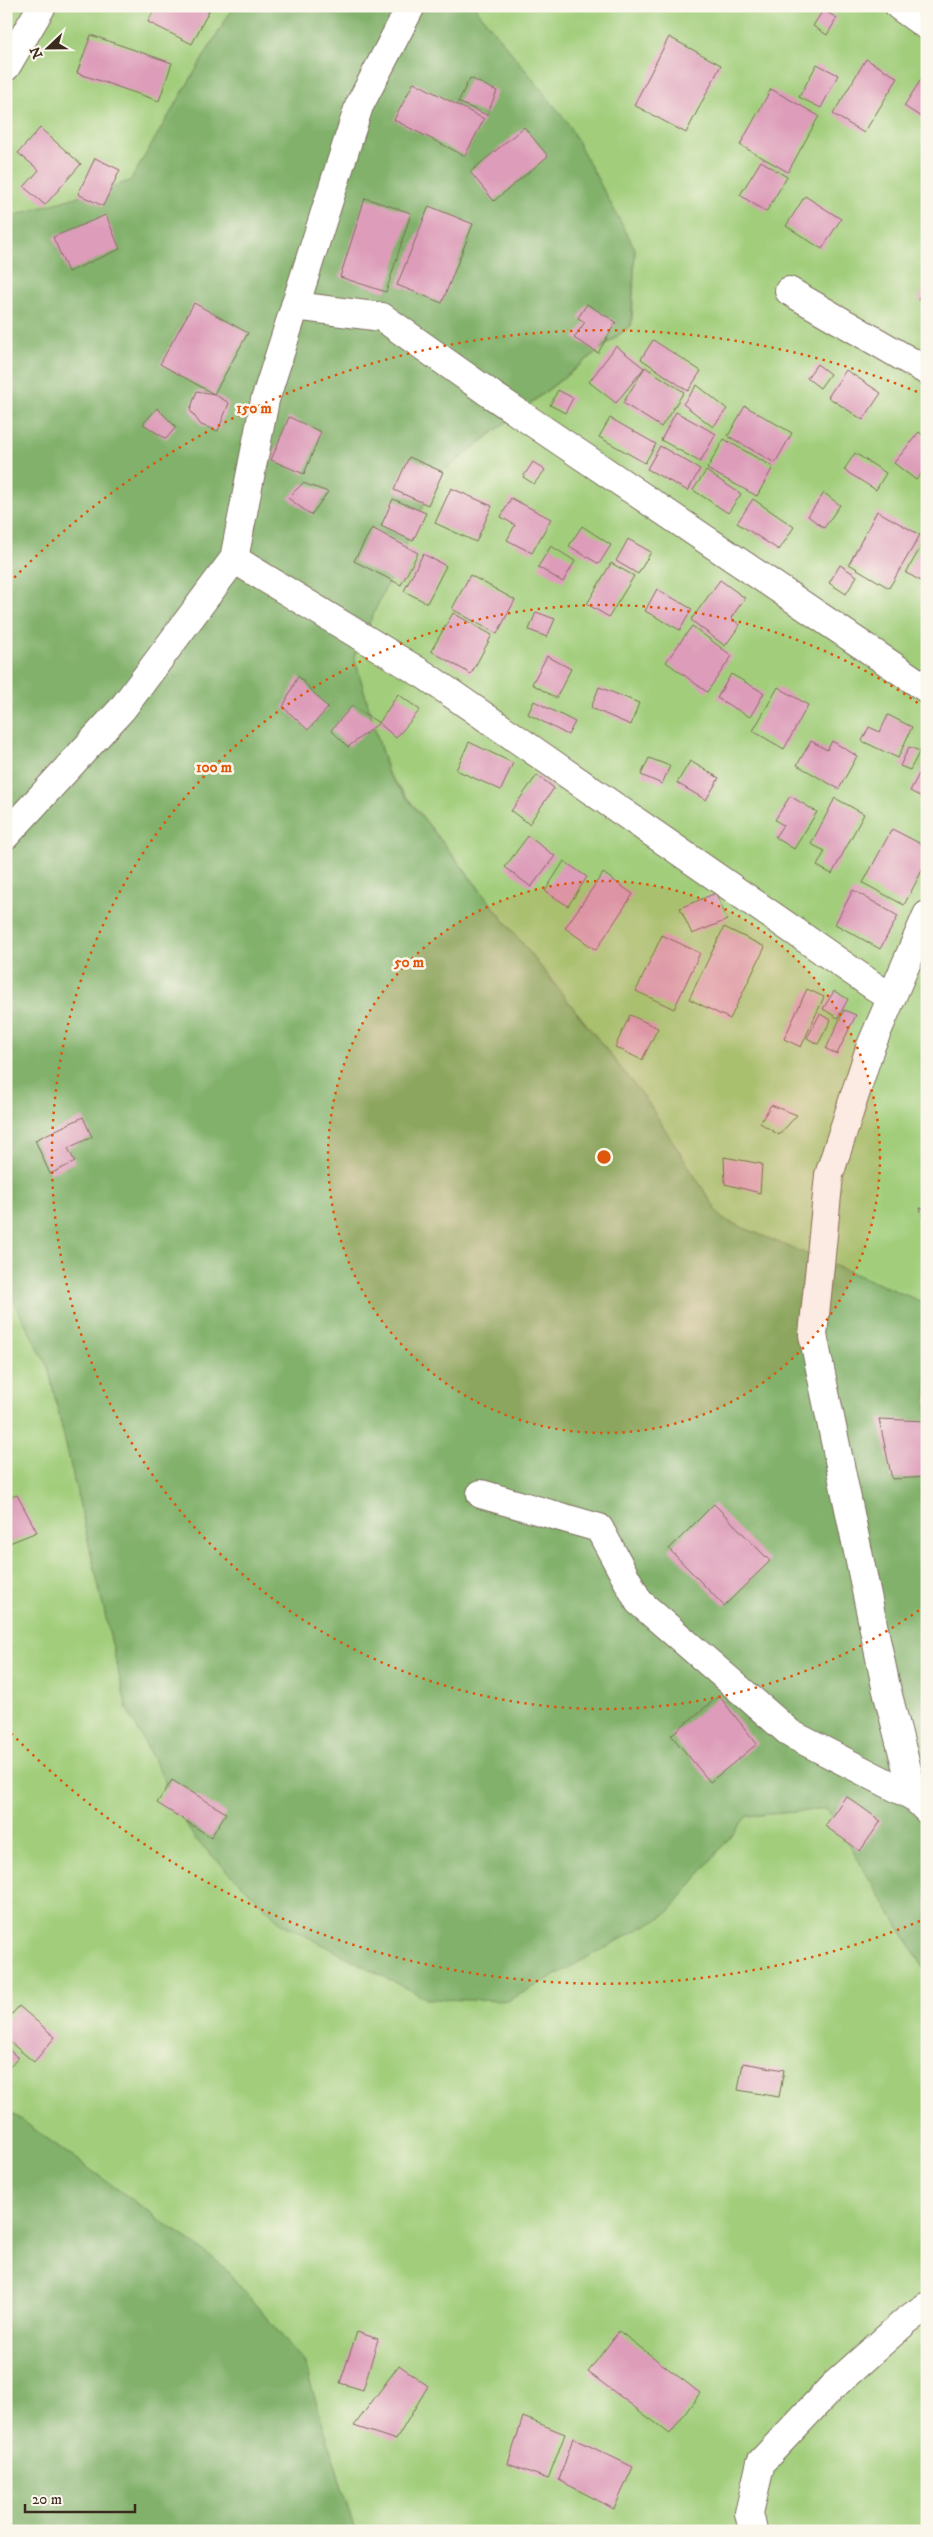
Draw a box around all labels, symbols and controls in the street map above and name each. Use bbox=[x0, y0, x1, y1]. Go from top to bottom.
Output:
north arrow bbox=[22, 22, 72, 72]
text: N bbox=[26, 43, 47, 61]
text: 150 m bbox=[236, 399, 272, 418]
text: 100 m bbox=[196, 758, 233, 777]
text: 50 m bbox=[393, 953, 425, 972]
centre of rings bbox=[595, 1148, 613, 1166]
scale bar bbox=[25, 2482, 135, 2514]
text: 20 m bbox=[32, 2490, 62, 2509]

